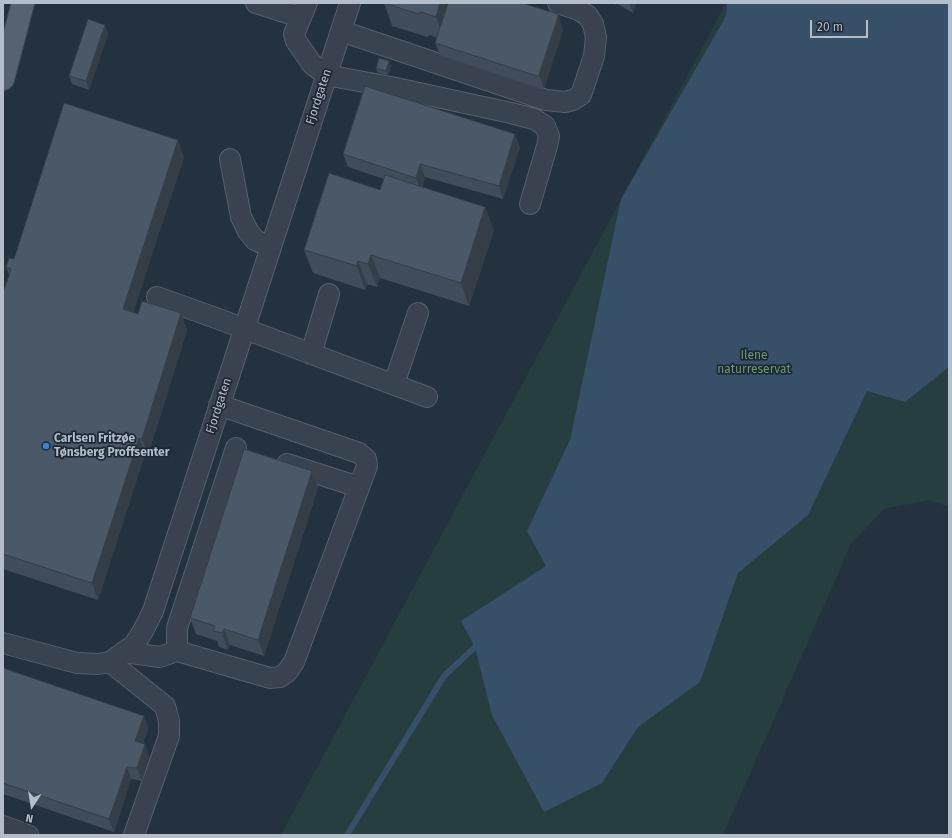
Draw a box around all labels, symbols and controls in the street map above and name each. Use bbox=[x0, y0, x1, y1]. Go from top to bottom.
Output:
scale bar bbox=[812, 12, 870, 38]
text: 20 m bbox=[817, 20, 843, 34]
street label: Fjordgaten bbox=[303, 67, 335, 127]
park label: Ilene naturreservat bbox=[717, 349, 791, 377]
street label: Fjordgaten bbox=[203, 376, 235, 436]
place label: Carlsen Fritzøe Tønsberg Proffsenter bbox=[54, 432, 170, 460]
marker: Carlsen Fritzøe Tønsberg Proffsenter bbox=[41, 441, 51, 451]
north arrow bbox=[12, 786, 52, 826]
text: N bbox=[24, 811, 34, 825]

